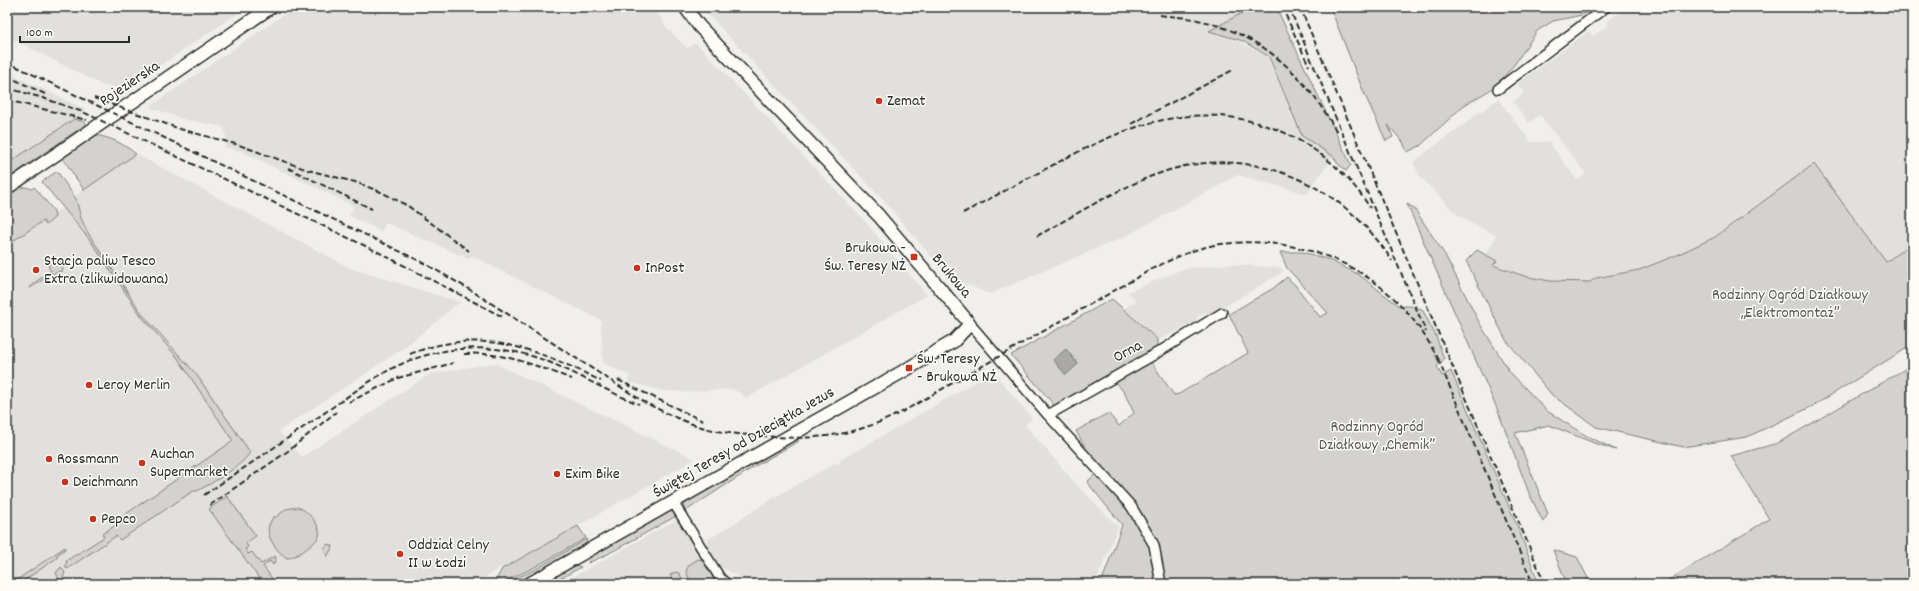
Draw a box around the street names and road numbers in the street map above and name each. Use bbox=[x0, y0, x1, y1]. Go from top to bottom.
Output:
street label: Pojezierska bbox=[95, 55, 165, 113]
street label: Brukowa bbox=[926, 249, 977, 304]
street label: Orna bbox=[1109, 334, 1147, 369]
street label: Świętej Teresy od Dzieciątka Jezus bbox=[649, 381, 839, 505]

